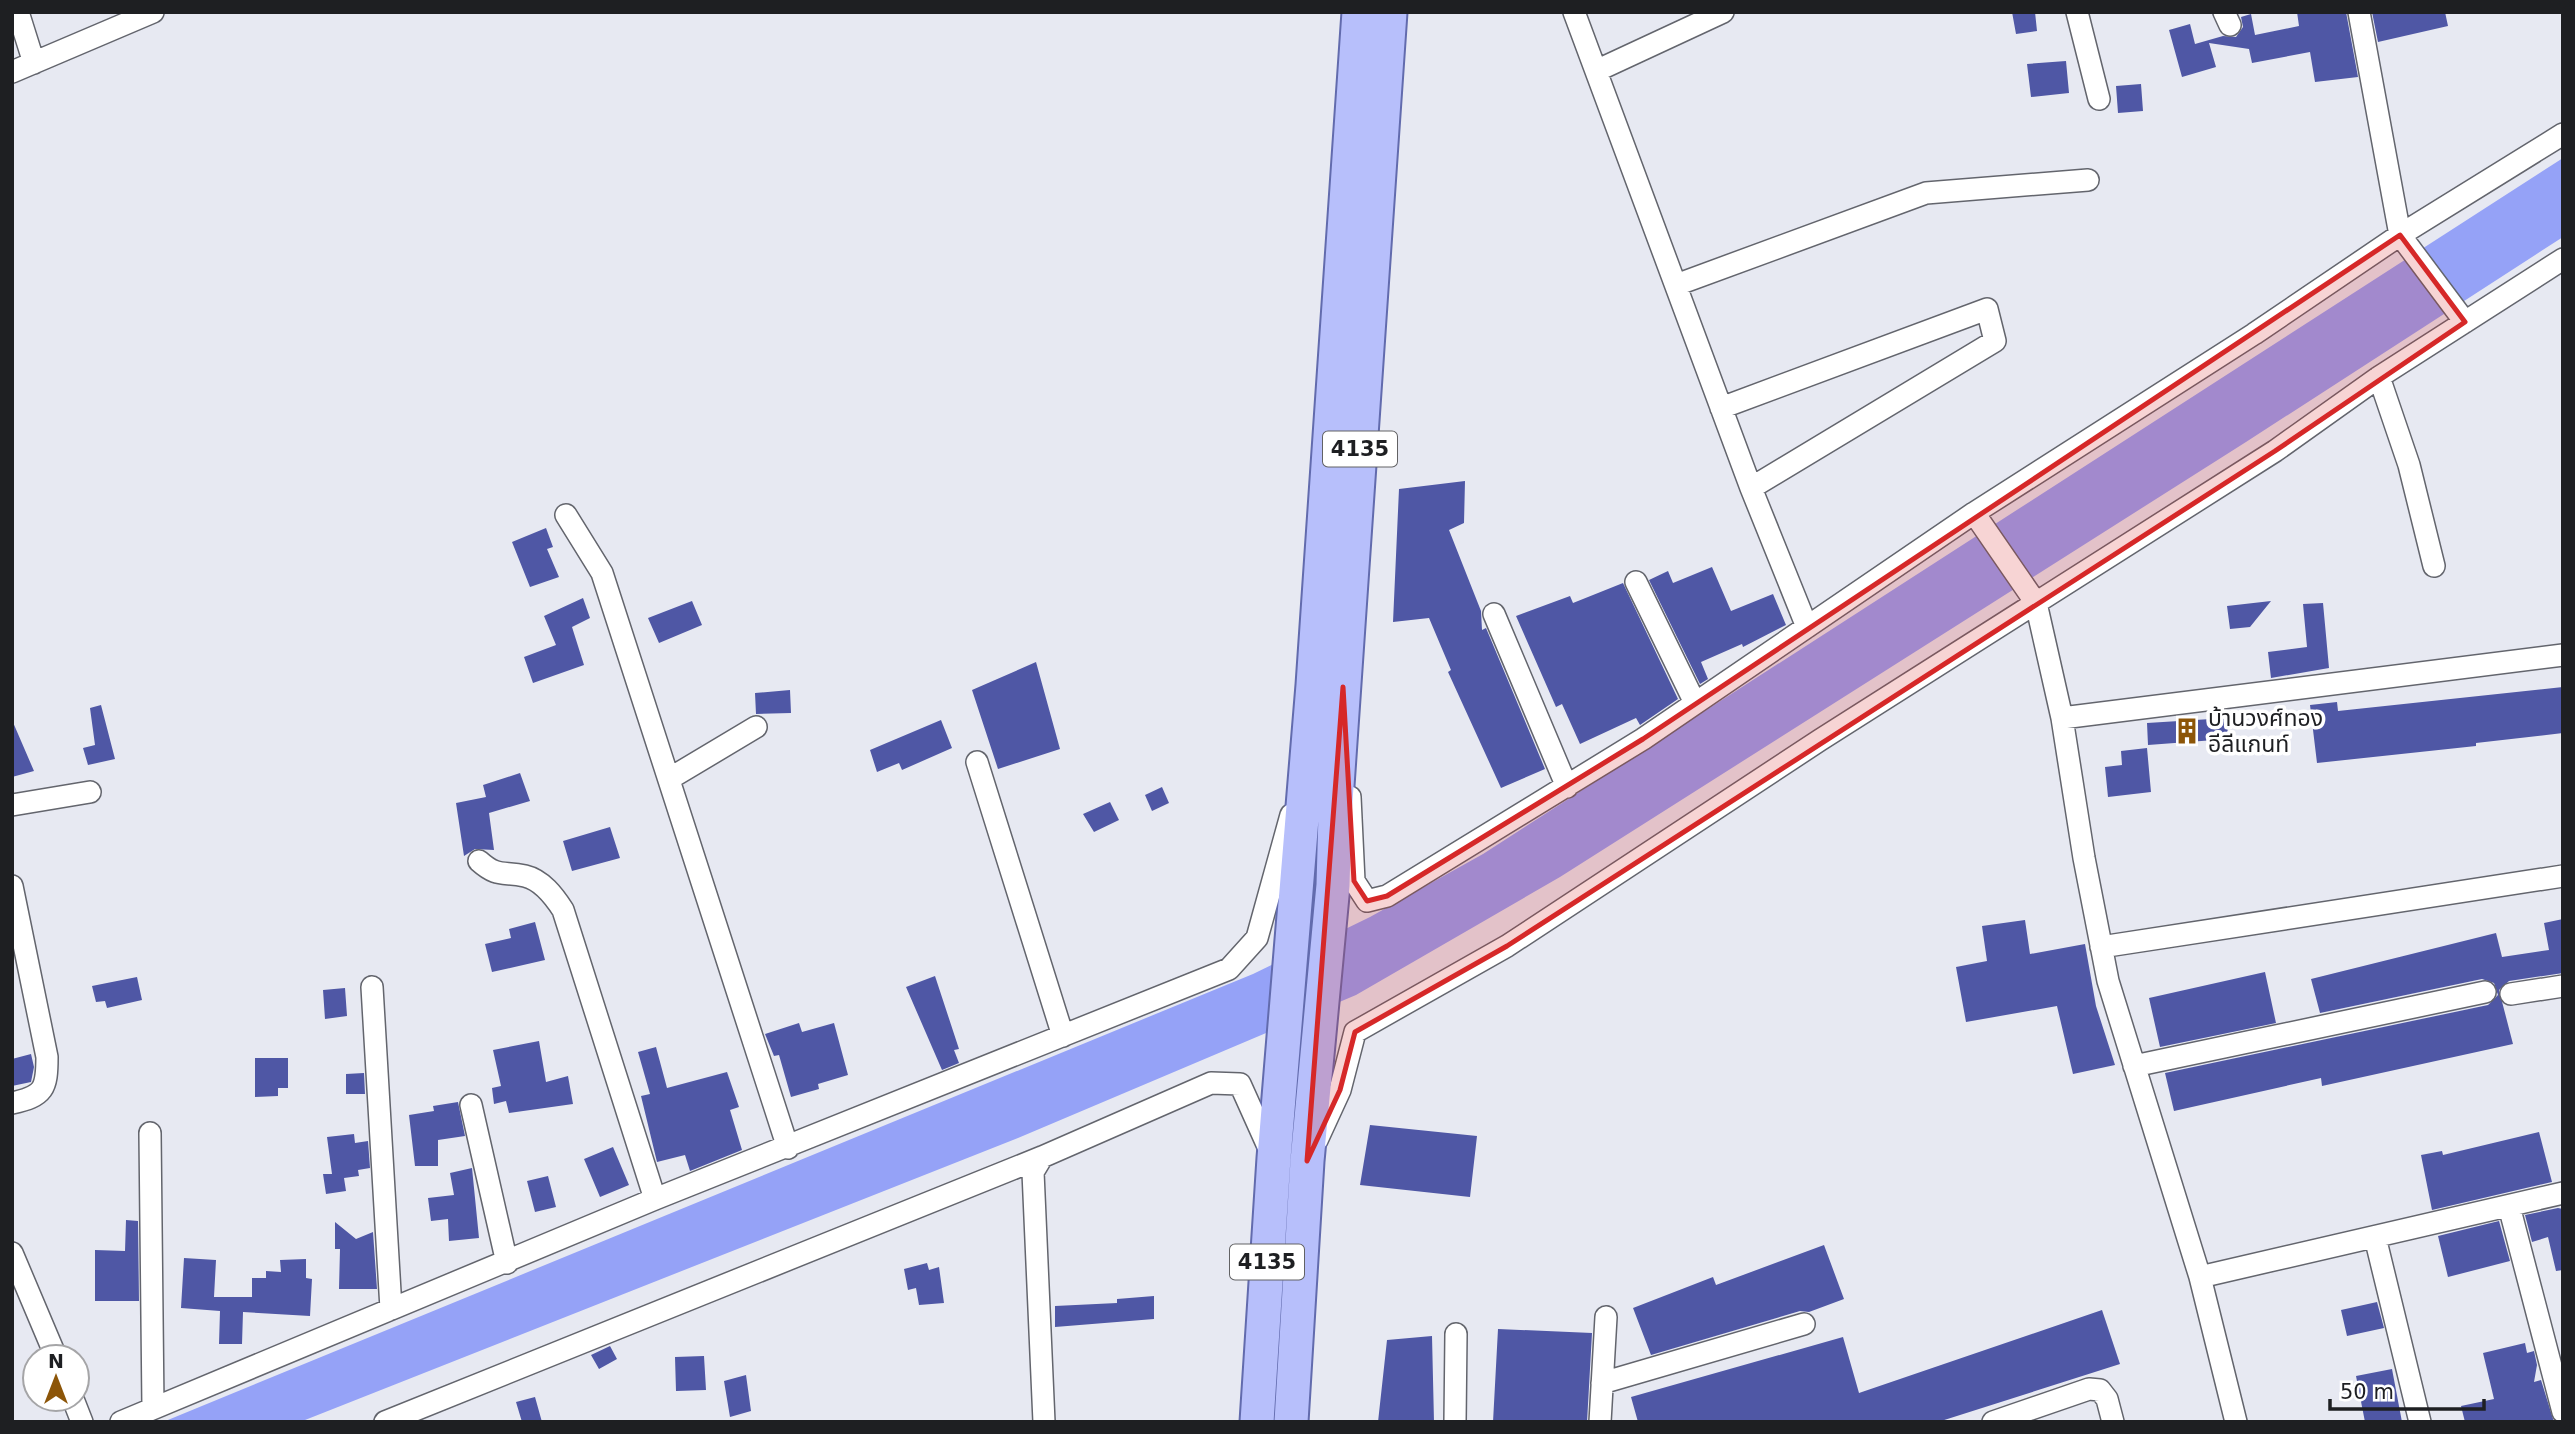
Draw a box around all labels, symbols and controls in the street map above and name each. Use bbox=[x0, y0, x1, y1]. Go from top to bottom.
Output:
road number: 4135 bbox=[1323, 432, 1397, 466]
place label: บ้านวงศ์ทอง อีลีแกนท์ bbox=[2208, 705, 2323, 757]
building icon: บ้านวงศ์ทอง อีลีแกนท์ bbox=[2172, 716, 2202, 746]
road number: 4135 bbox=[1230, 1244, 1304, 1280]
north arrow bbox=[21, 1343, 91, 1413]
text: N bbox=[48, 1350, 64, 1372]
scale bar bbox=[2330, 1368, 2484, 1412]
text: 50 m bbox=[2340, 1380, 2394, 1404]

